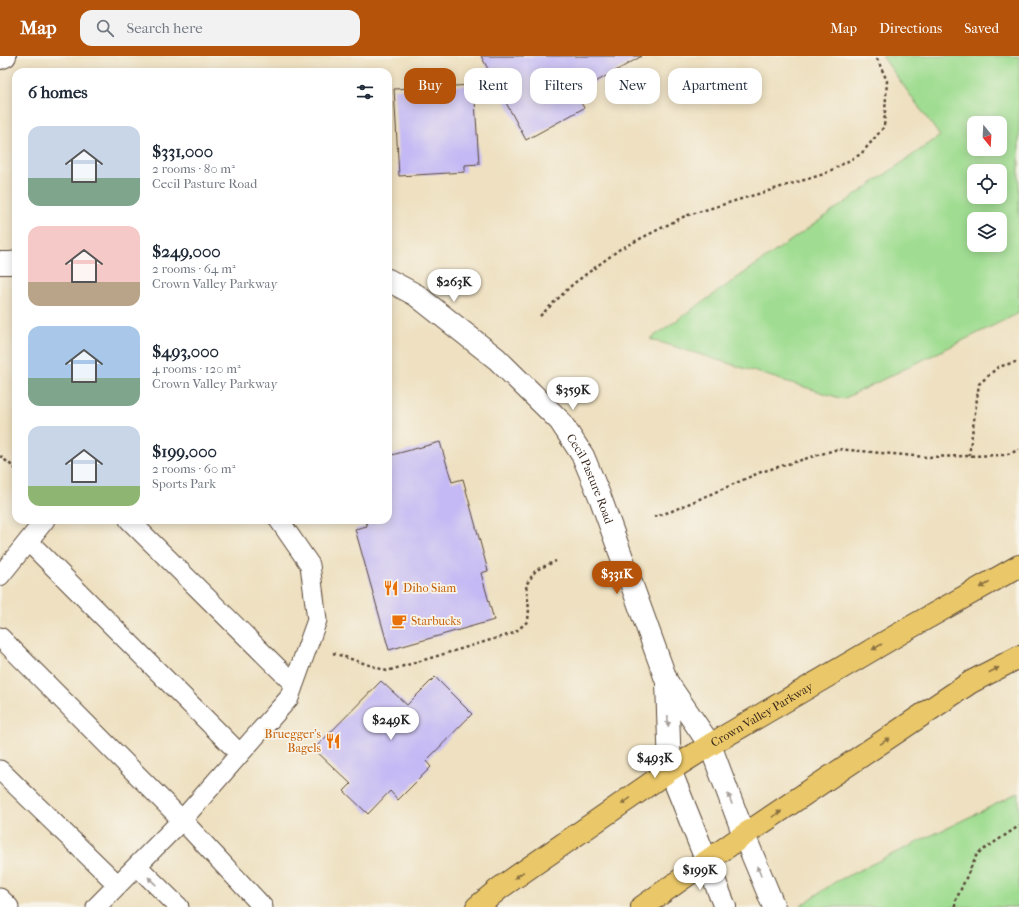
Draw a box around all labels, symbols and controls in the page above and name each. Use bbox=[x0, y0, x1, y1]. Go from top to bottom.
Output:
search box bbox=[80, 10, 360, 46]
text: Map bbox=[20, 17, 56, 39]
icon: search bbox=[94, 17, 116, 39]
text: Search here bbox=[126, 19, 203, 37]
text: Map bbox=[830, 20, 857, 37]
text: Directions bbox=[879, 20, 942, 37]
text: Saved bbox=[964, 20, 999, 37]
chip: Buy bbox=[404, 68, 456, 104]
chip: Rent bbox=[464, 68, 522, 104]
chip: Filters bbox=[530, 68, 597, 104]
chip: New bbox=[605, 68, 660, 104]
chip: Apartment bbox=[668, 68, 762, 104]
icon: filters bbox=[354, 81, 376, 103]
text: 6 homes bbox=[28, 82, 88, 102]
north arrow bbox=[967, 116, 1007, 156]
map controls bbox=[967, 116, 1007, 252]
text: $331,000 bbox=[152, 141, 213, 161]
icon: home bbox=[60, 142, 108, 190]
text: 2 rooms · 80 m² bbox=[152, 161, 235, 176]
button: locate bbox=[967, 164, 1007, 204]
text: Cecil Pasture Road bbox=[152, 176, 257, 191]
button: layers bbox=[967, 212, 1007, 252]
text: $249,000 bbox=[152, 241, 221, 261]
icon: home bbox=[60, 242, 108, 290]
text: 2 rooms · 64 m² bbox=[152, 261, 236, 276]
pin: $263K bbox=[426, 269, 482, 303]
text: $263K bbox=[436, 274, 472, 289]
text: Crown Valley Parkway bbox=[152, 276, 277, 291]
text: $493,000 bbox=[152, 341, 219, 361]
icon: home bbox=[60, 342, 108, 390]
text: 4 rooms · 120 m² bbox=[152, 361, 241, 376]
text: Crown Valley Parkway bbox=[152, 376, 277, 391]
pin: $359K bbox=[545, 377, 601, 411]
text: $359K bbox=[556, 382, 590, 397]
street label: Cecil Pasture Road bbox=[563, 431, 616, 526]
text: $199,000 bbox=[152, 441, 217, 461]
icon: home bbox=[60, 442, 108, 490]
text: 2 rooms · 60 m² bbox=[152, 461, 235, 476]
text: Sports Park bbox=[152, 476, 216, 491]
pin: $331K bbox=[589, 561, 645, 595]
text: $331K bbox=[601, 566, 633, 581]
restaurant icon: Diho Siam bbox=[382, 579, 400, 597]
place label: Diho Siam bbox=[403, 581, 456, 595]
one-way arrow bbox=[979, 582, 991, 588]
cafe icon: Starbucks bbox=[390, 612, 408, 630]
place label: Starbucks bbox=[411, 614, 461, 628]
one-way arrow bbox=[871, 643, 883, 650]
one-way arrow bbox=[988, 667, 1000, 674]
street label: Crown Valley Parkway bbox=[708, 679, 816, 750]
pin: $249K bbox=[363, 707, 419, 741]
text: $249K bbox=[372, 712, 410, 727]
one-way arrow bbox=[665, 715, 671, 728]
place label: Bruegger's Bagels bbox=[265, 727, 322, 755]
restaurant icon: Bruegger's Bagels bbox=[324, 732, 342, 750]
one-way arrow bbox=[880, 737, 890, 745]
pin: $493K bbox=[627, 745, 683, 779]
text: $493K bbox=[637, 750, 673, 765]
one-way arrow bbox=[727, 792, 733, 804]
one-way arrow bbox=[621, 797, 631, 805]
one-way arrow bbox=[772, 810, 782, 818]
pin: $199K bbox=[672, 857, 728, 891]
text: $199K bbox=[683, 862, 717, 877]
one-way arrow bbox=[756, 865, 762, 877]
one-way arrow bbox=[514, 871, 524, 879]
one-way arrow bbox=[147, 876, 157, 886]

